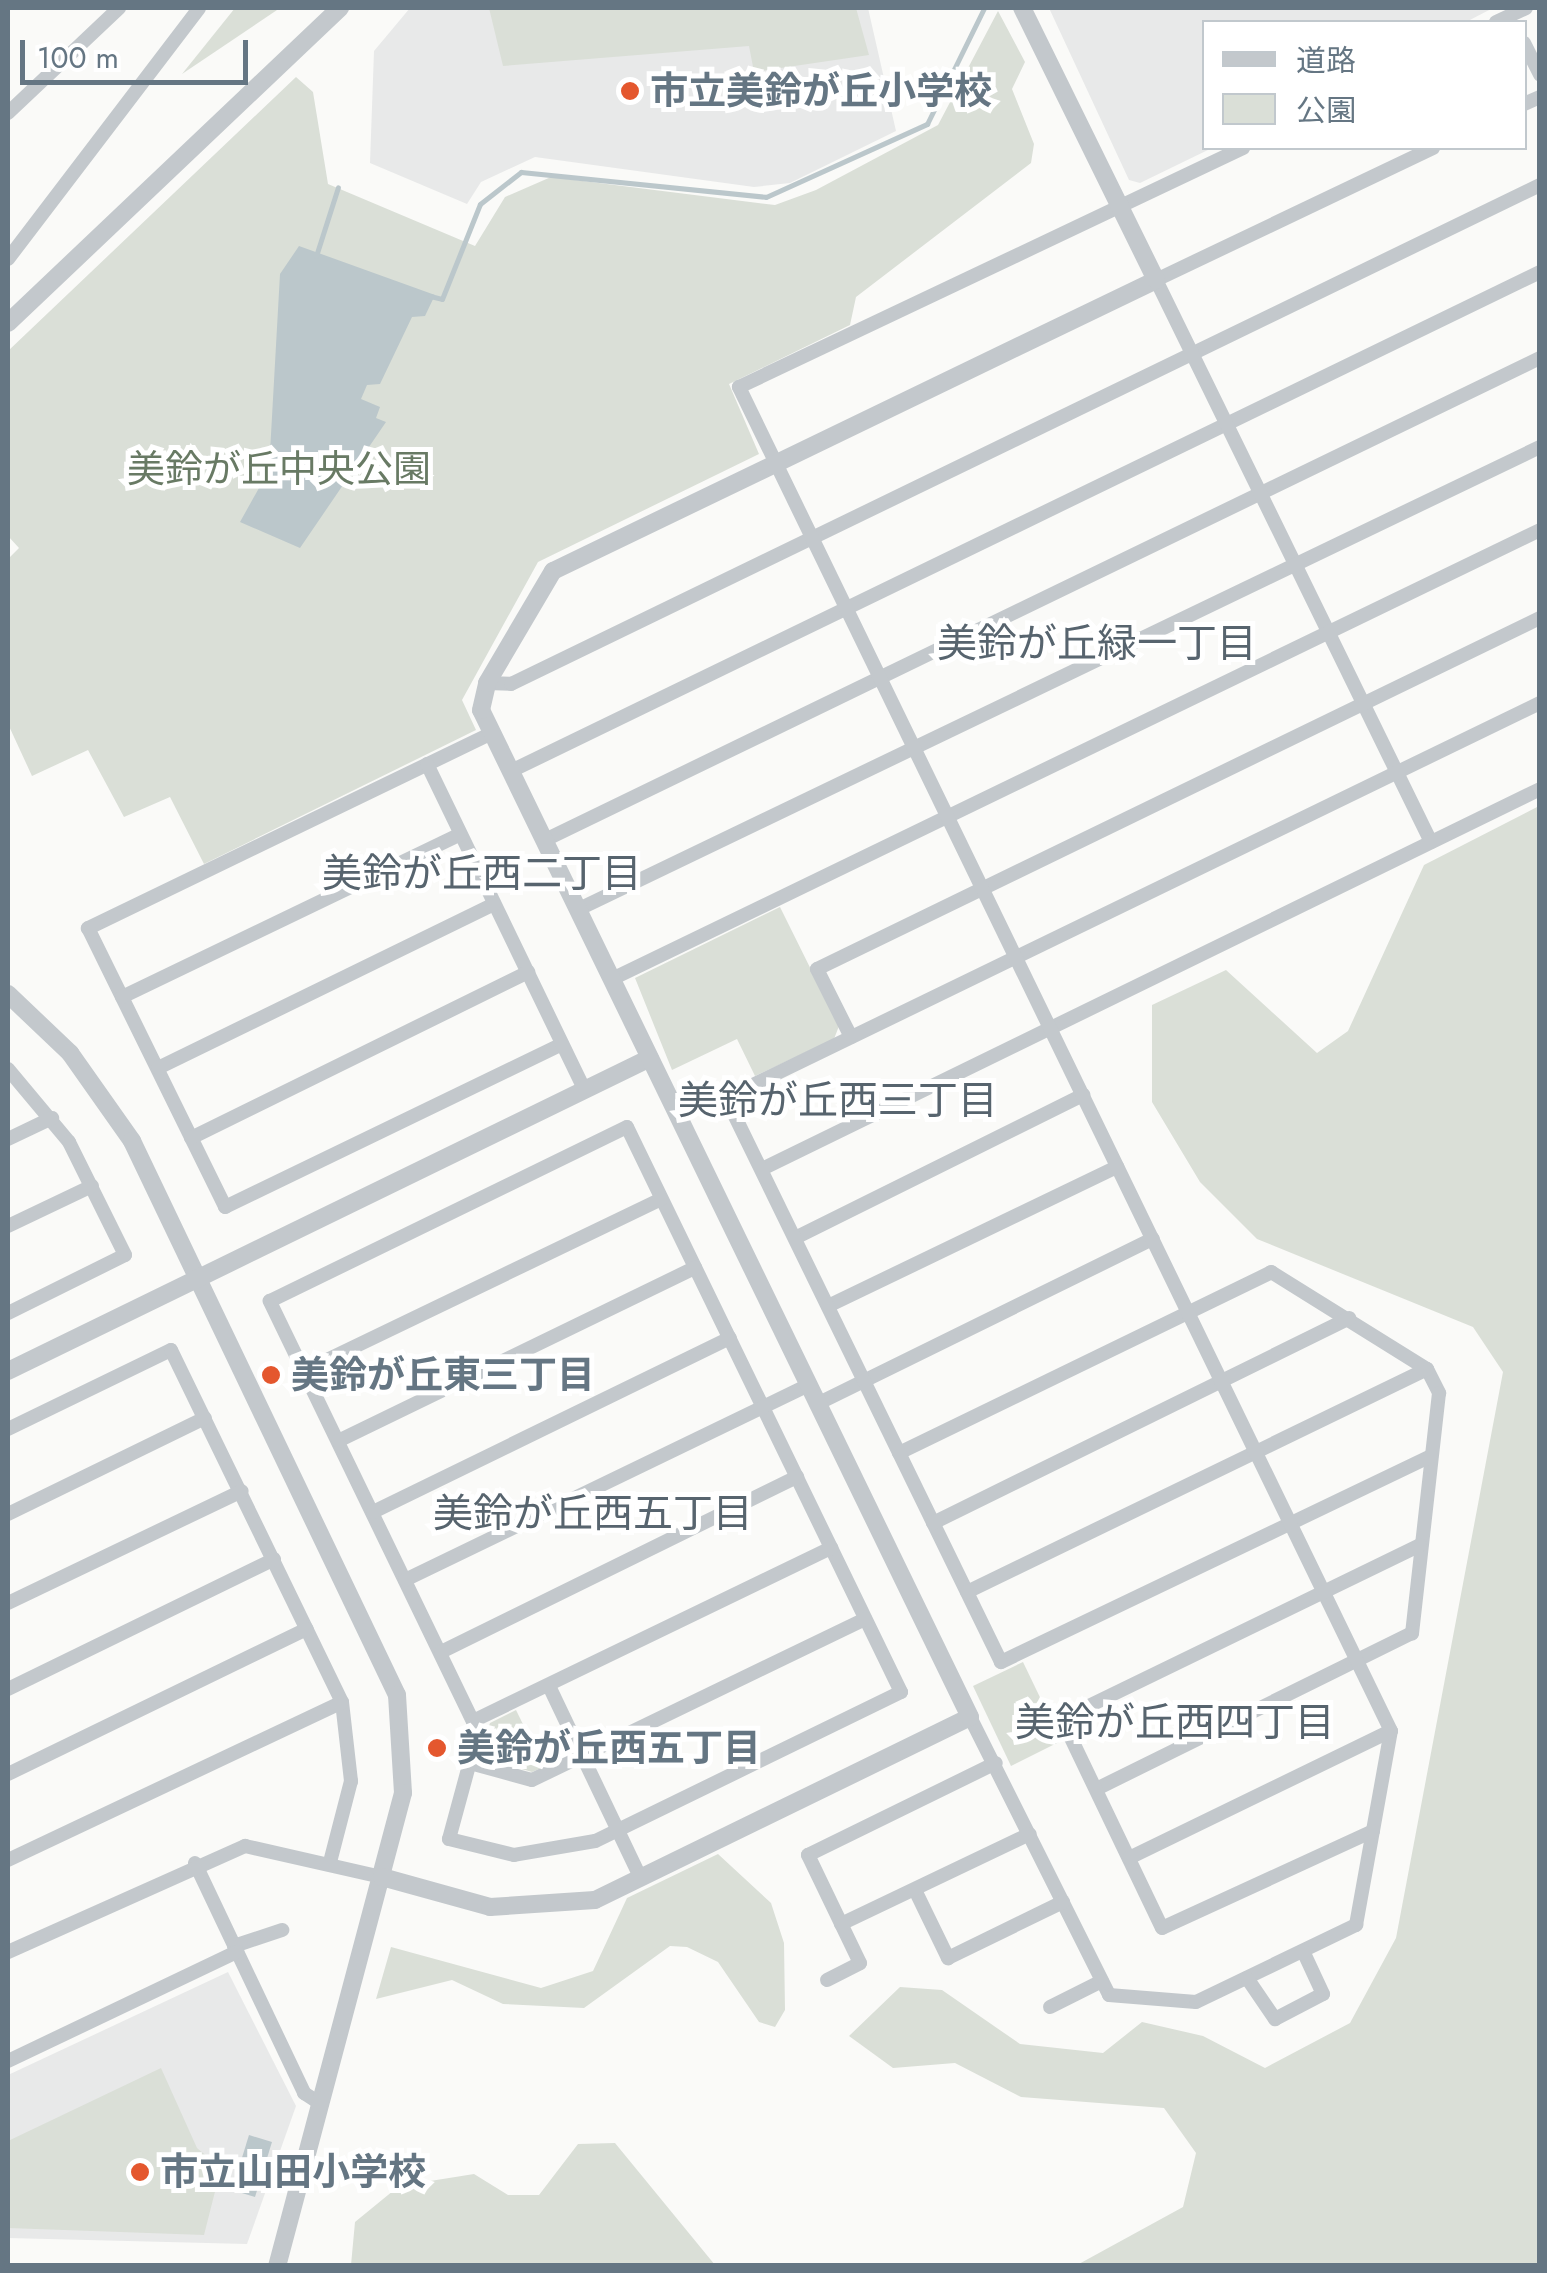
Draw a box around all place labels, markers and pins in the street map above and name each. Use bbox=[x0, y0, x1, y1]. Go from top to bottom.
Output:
place label: 市立美鈴が丘小学校 bbox=[650, 68, 992, 114]
marker: 市立美鈴が丘小学校 bbox=[619, 80, 641, 102]
place label: 美鈴が丘東三丁目 bbox=[291, 1352, 595, 1398]
marker: 美鈴が丘東三丁目 bbox=[260, 1364, 282, 1386]
place label: 美鈴が丘西五丁目 bbox=[457, 1725, 761, 1771]
marker: 美鈴が丘西五丁目 bbox=[426, 1737, 448, 1759]
place label: 市立山田小学校 bbox=[160, 2149, 426, 2195]
marker: 市立山田小学校 bbox=[129, 2161, 151, 2183]

